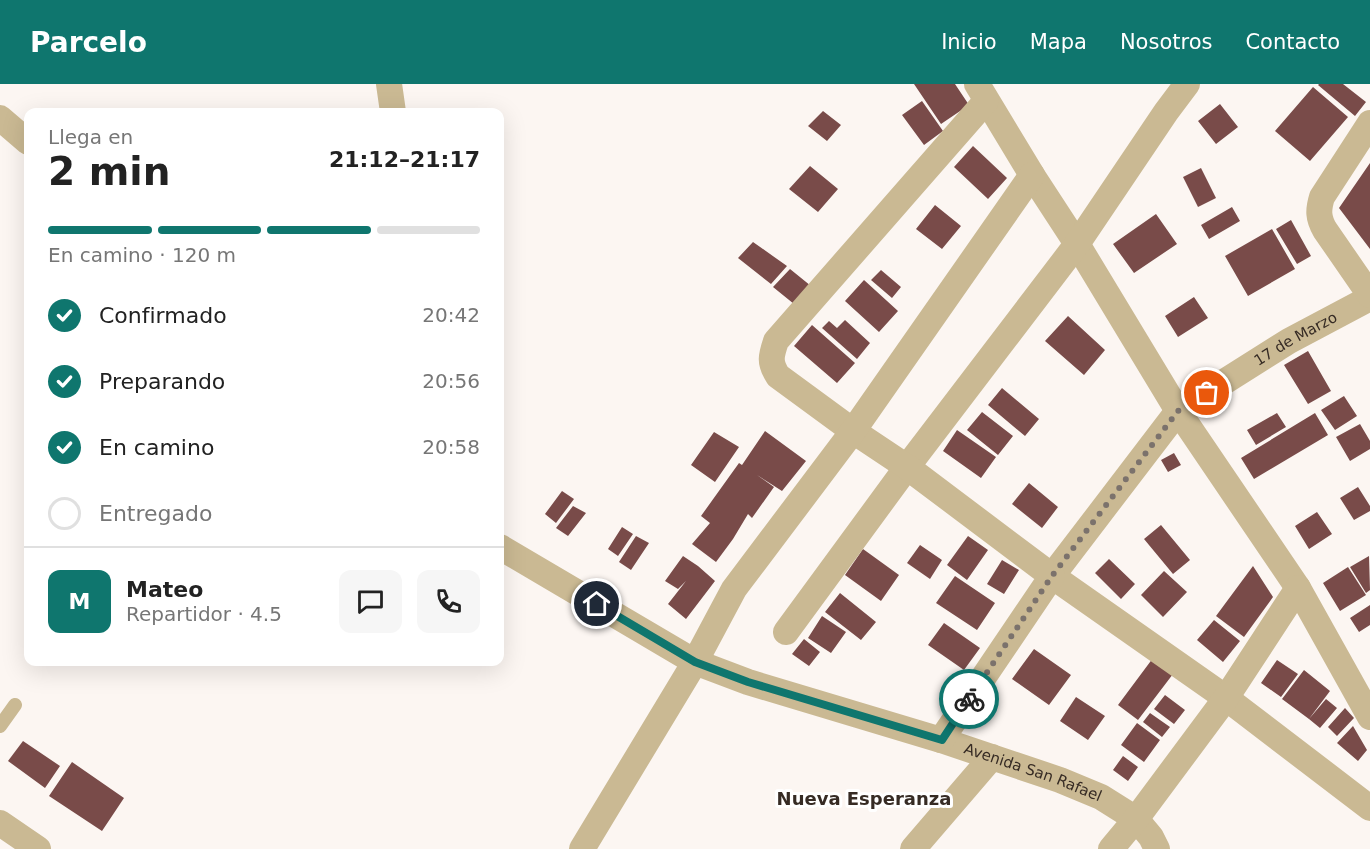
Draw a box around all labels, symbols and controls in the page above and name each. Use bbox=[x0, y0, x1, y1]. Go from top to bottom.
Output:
text: Parcelo bbox=[30, 26, 147, 59]
text: Inicio bbox=[941, 30, 997, 54]
text: Mapa bbox=[1030, 30, 1087, 54]
text: Nosotros bbox=[1120, 30, 1212, 54]
text: Contacto bbox=[1245, 30, 1340, 54]
text: Llega en bbox=[48, 125, 133, 149]
text: 21:12–21:17 bbox=[329, 147, 480, 172]
text: 2 min bbox=[48, 149, 170, 194]
text: En camino · 120 m bbox=[48, 243, 236, 267]
icon: check bbox=[48, 299, 81, 332]
text: Confirmado bbox=[99, 303, 227, 328]
text: 20:42 bbox=[422, 303, 480, 327]
street label: 17 de Marzo bbox=[1251, 308, 1340, 370]
icon: check bbox=[48, 365, 81, 398]
pin bbox=[1181, 367, 1232, 418]
text: Preparando bbox=[99, 369, 225, 394]
text: 20:56 bbox=[422, 369, 480, 393]
icon: bag bbox=[1190, 376, 1223, 409]
icon: check bbox=[48, 431, 81, 464]
text: En camino bbox=[99, 435, 214, 460]
text: 20:58 bbox=[422, 435, 480, 459]
text: Entregado bbox=[99, 501, 212, 526]
button: chat bbox=[339, 570, 402, 633]
button: phone bbox=[417, 570, 480, 633]
text: Mateo bbox=[126, 577, 203, 602]
pin bbox=[571, 578, 622, 629]
icon: home bbox=[580, 587, 613, 620]
text: M bbox=[69, 589, 90, 614]
text: Repartidor · 4.5 bbox=[126, 602, 282, 626]
courier bbox=[939, 669, 999, 729]
icon: bike bbox=[953, 683, 986, 716]
street label: Avenida San Rafael bbox=[962, 739, 1104, 805]
district label: Nueva Esperanza bbox=[777, 788, 951, 809]

